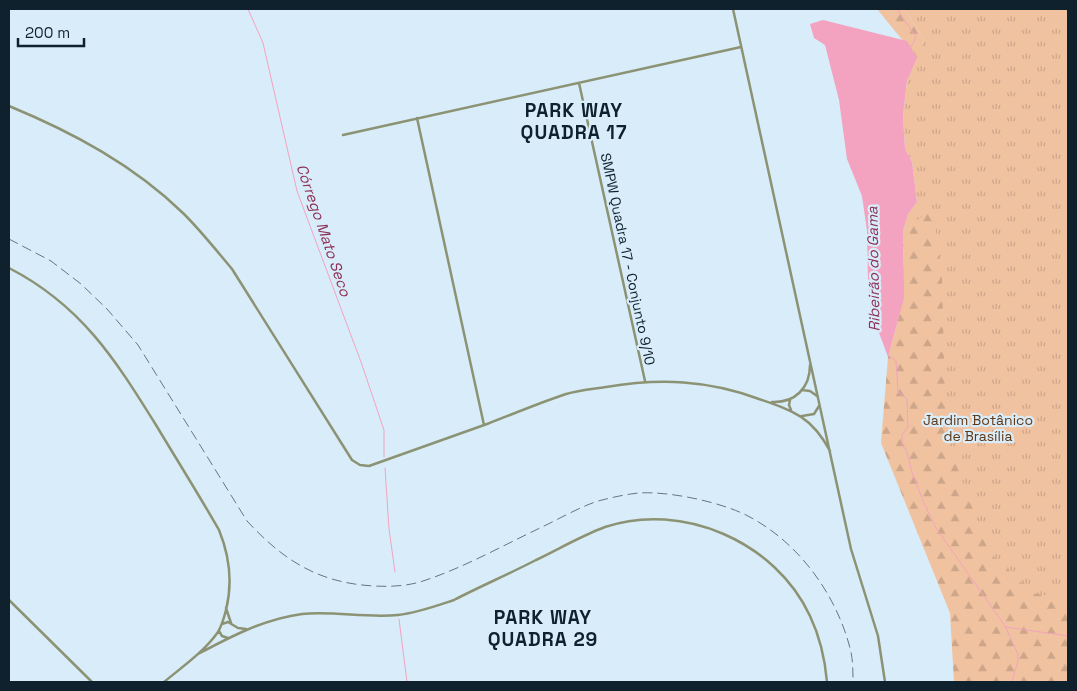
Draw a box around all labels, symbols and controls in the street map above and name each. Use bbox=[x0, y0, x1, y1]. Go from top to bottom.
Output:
scale bar bbox=[18, 15, 84, 47]
text: 200 m bbox=[25, 23, 70, 42]
district label: PARK WAY QUADRA 17 bbox=[521, 98, 627, 145]
street label: SMPW Quadra 17 - Conjunto 9/10 bbox=[597, 151, 659, 367]
water label: Córrego Mato Seco bbox=[292, 161, 356, 299]
water label: Ribeirão do Gama bbox=[862, 206, 884, 332]
park label: Jardim Botânico de Brasília bbox=[923, 411, 1033, 445]
district label: PARK WAY QUADRA 29 bbox=[488, 605, 598, 652]

